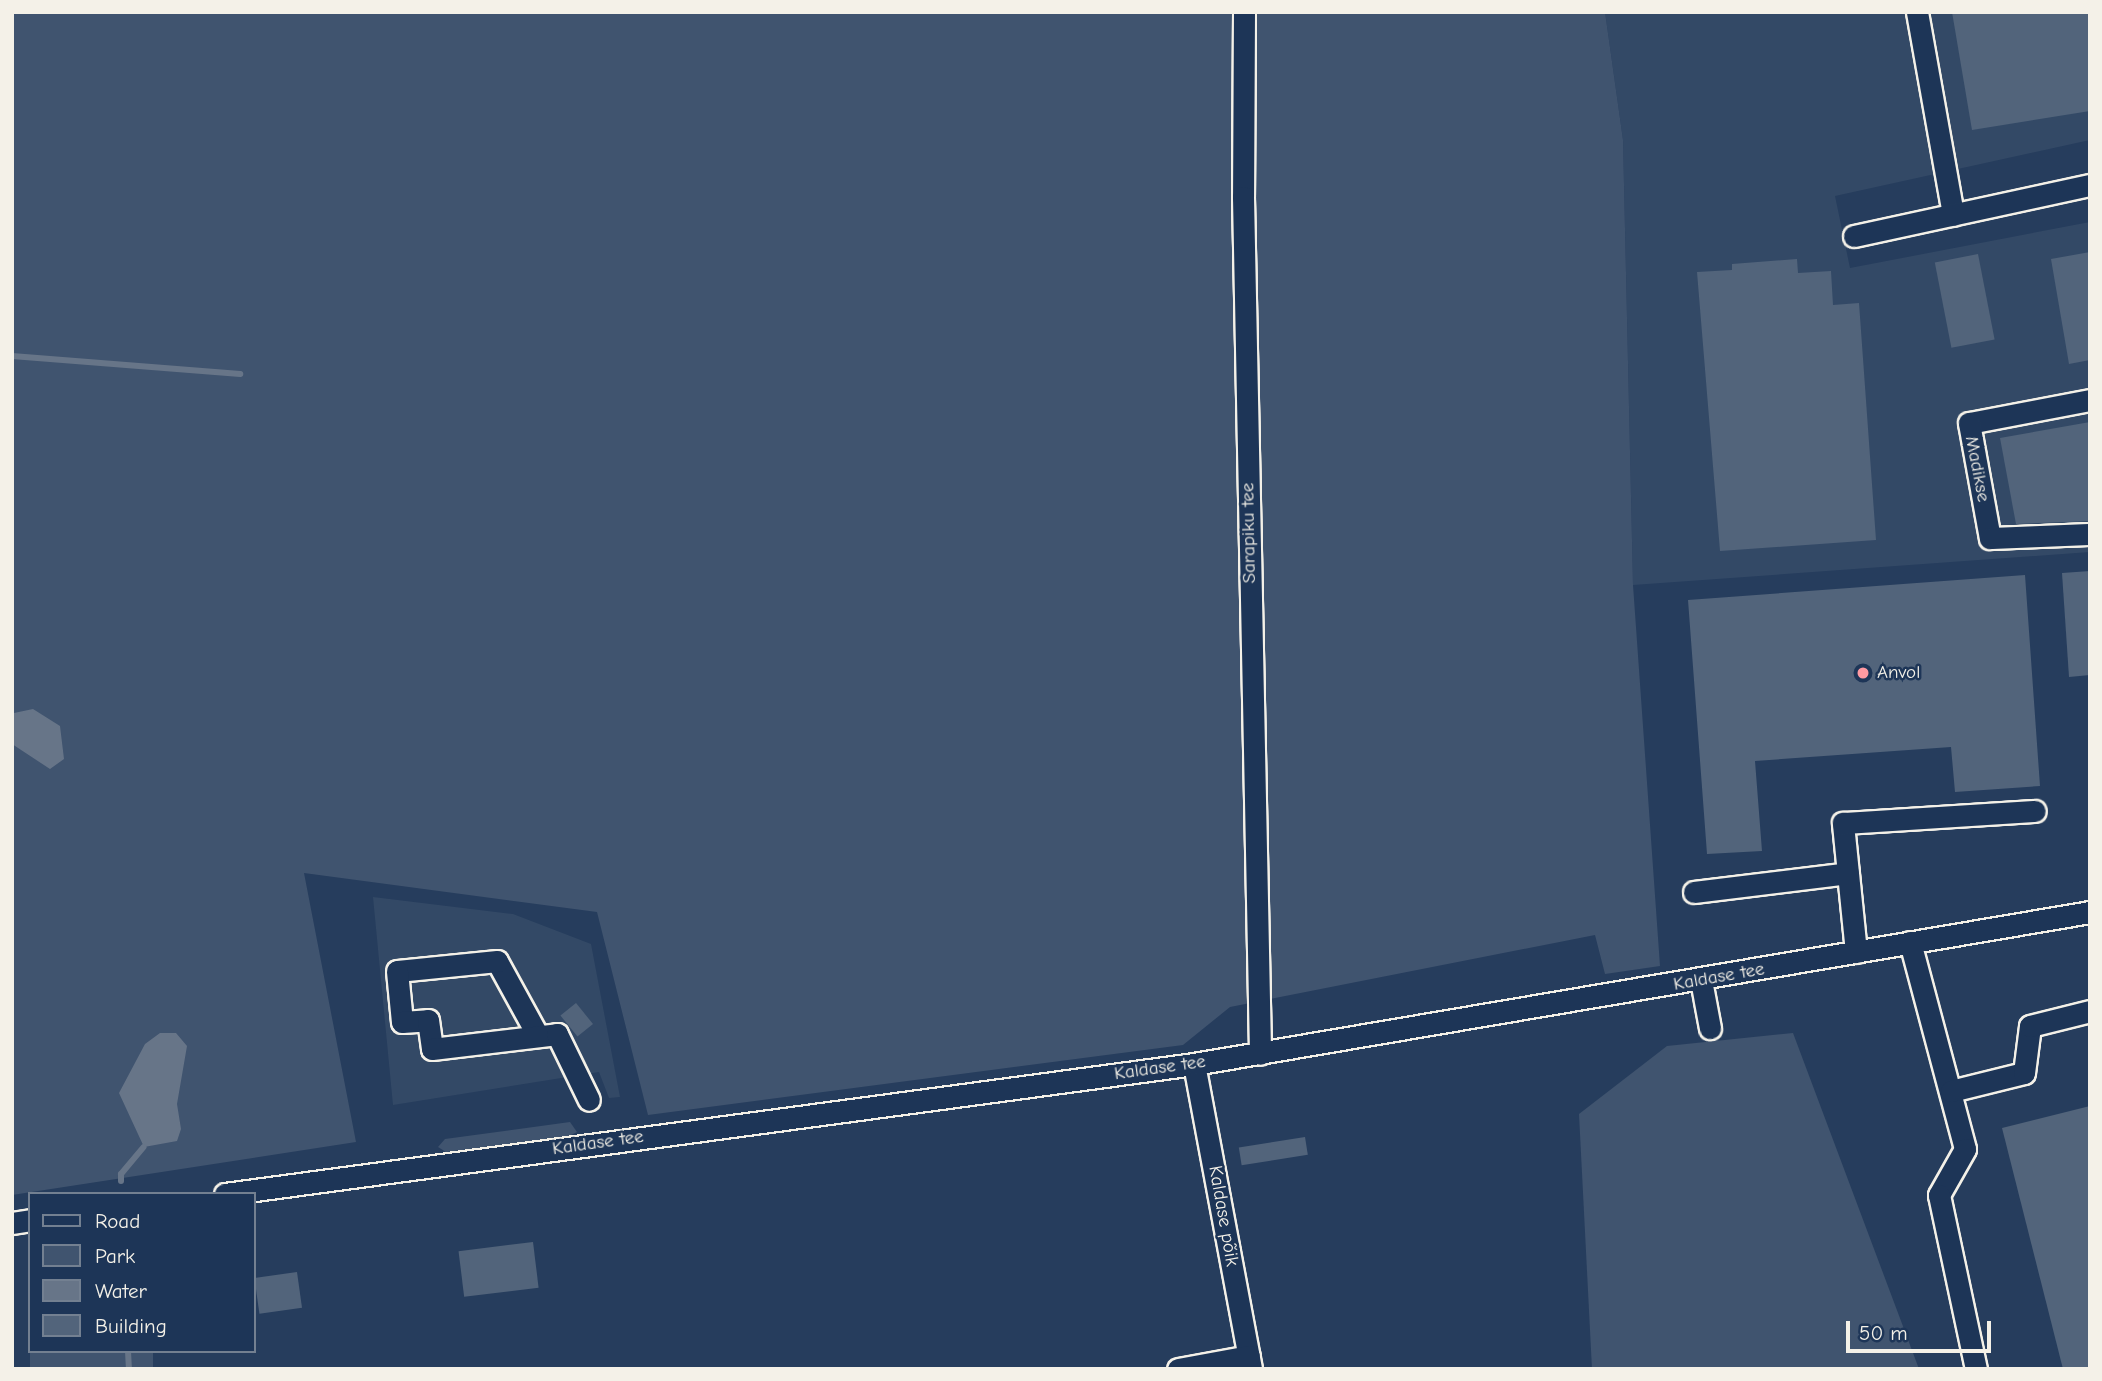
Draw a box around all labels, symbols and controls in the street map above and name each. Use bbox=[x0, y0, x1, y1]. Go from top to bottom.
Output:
street label: Madikse bbox=[1959, 434, 1995, 504]
street label: Sarapiku tee bbox=[1237, 482, 1261, 584]
place label: Anvol bbox=[1877, 662, 1920, 684]
marker: Anvol bbox=[1855, 665, 1871, 681]
street label: Kaldase tee bbox=[1672, 958, 1766, 996]
street label: Kaldase tee bbox=[1113, 1050, 1207, 1086]
street label: Kaldase tee bbox=[551, 1125, 645, 1161]
street label: Kaldase põik bbox=[1203, 1164, 1243, 1268]
legend bbox=[28, 1192, 256, 1353]
text: Road bbox=[95, 1209, 140, 1233]
text: Park bbox=[95, 1244, 135, 1268]
text: Water bbox=[95, 1279, 147, 1303]
scale bar bbox=[1850, 1308, 1995, 1352]
text: Building bbox=[95, 1314, 167, 1338]
text: 50 m bbox=[1859, 1321, 1908, 1345]

